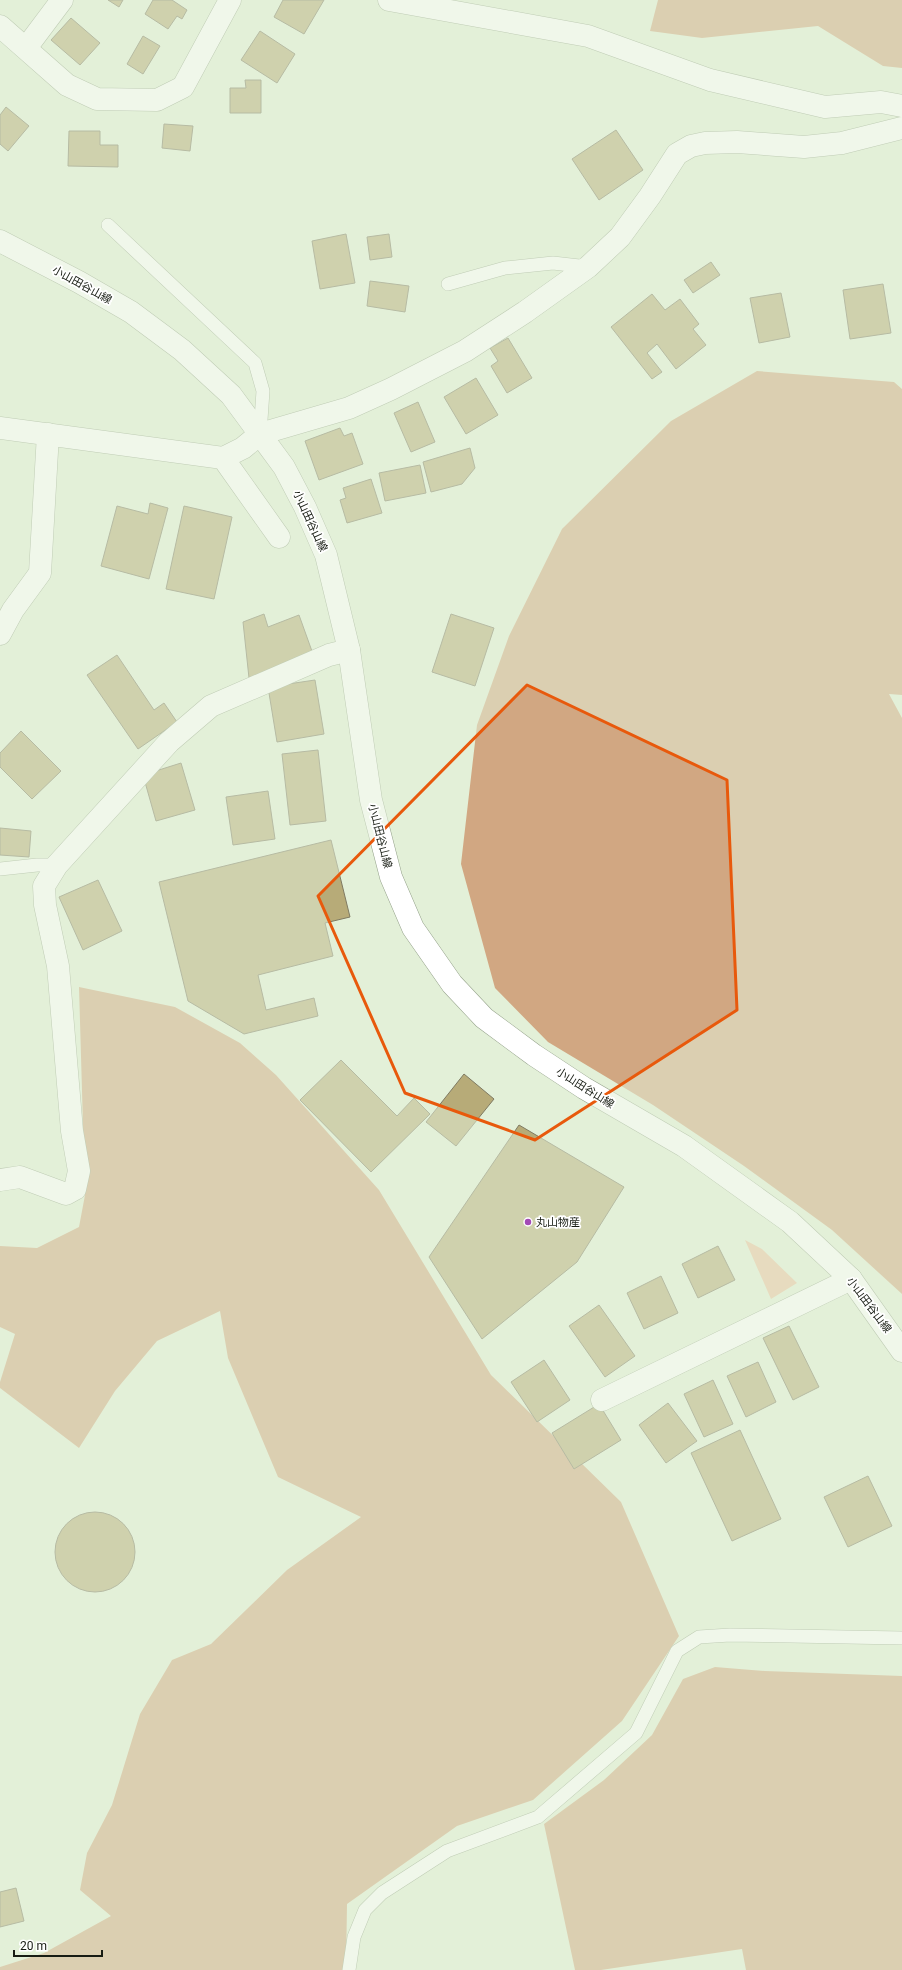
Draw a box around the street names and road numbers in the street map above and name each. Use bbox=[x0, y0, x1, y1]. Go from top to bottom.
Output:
street label: 小山田谷山線 bbox=[50, 263, 114, 307]
street label: 小山田谷山線 bbox=[290, 488, 330, 554]
street label: 小山田谷山線 bbox=[366, 802, 394, 870]
street label: 小山田谷山線 bbox=[554, 1065, 616, 1111]
street label: 小山田谷山線 bbox=[844, 1275, 894, 1335]

